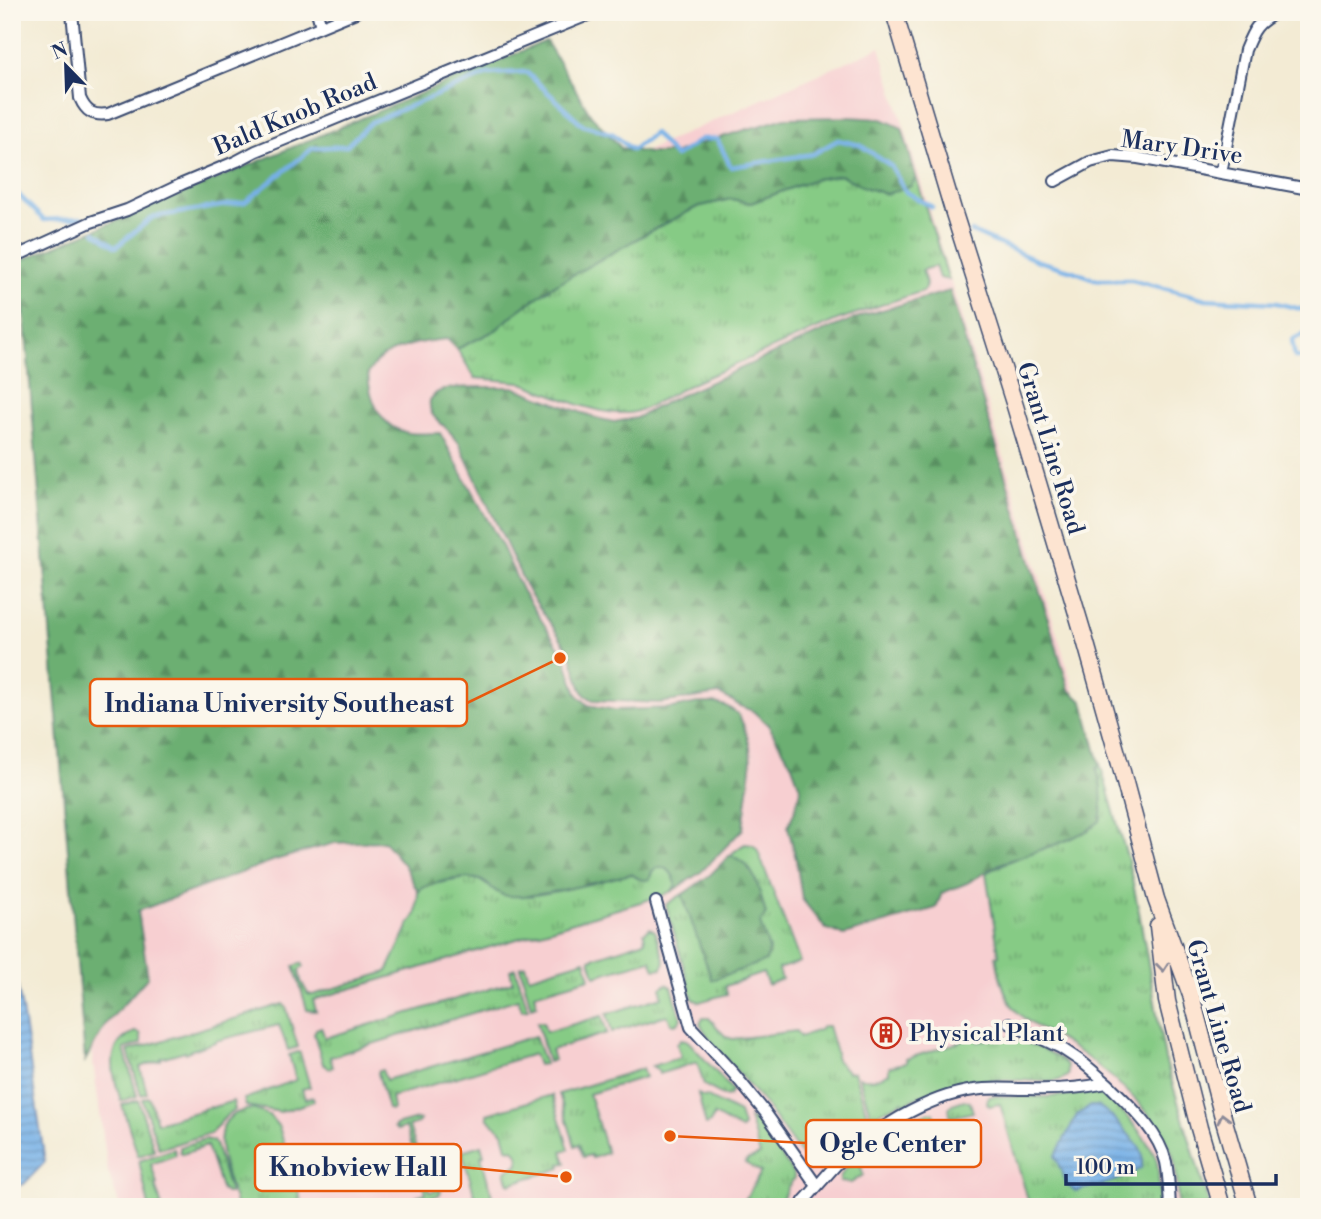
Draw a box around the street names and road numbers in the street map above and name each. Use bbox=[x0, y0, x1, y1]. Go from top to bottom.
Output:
street label: Bald Knob Road bbox=[208, 67, 382, 163]
street label: Mary Drive bbox=[1119, 125, 1245, 171]
street label: Grant Line Road bbox=[1010, 358, 1091, 538]
street label: Grant Line Road bbox=[1179, 936, 1257, 1117]

